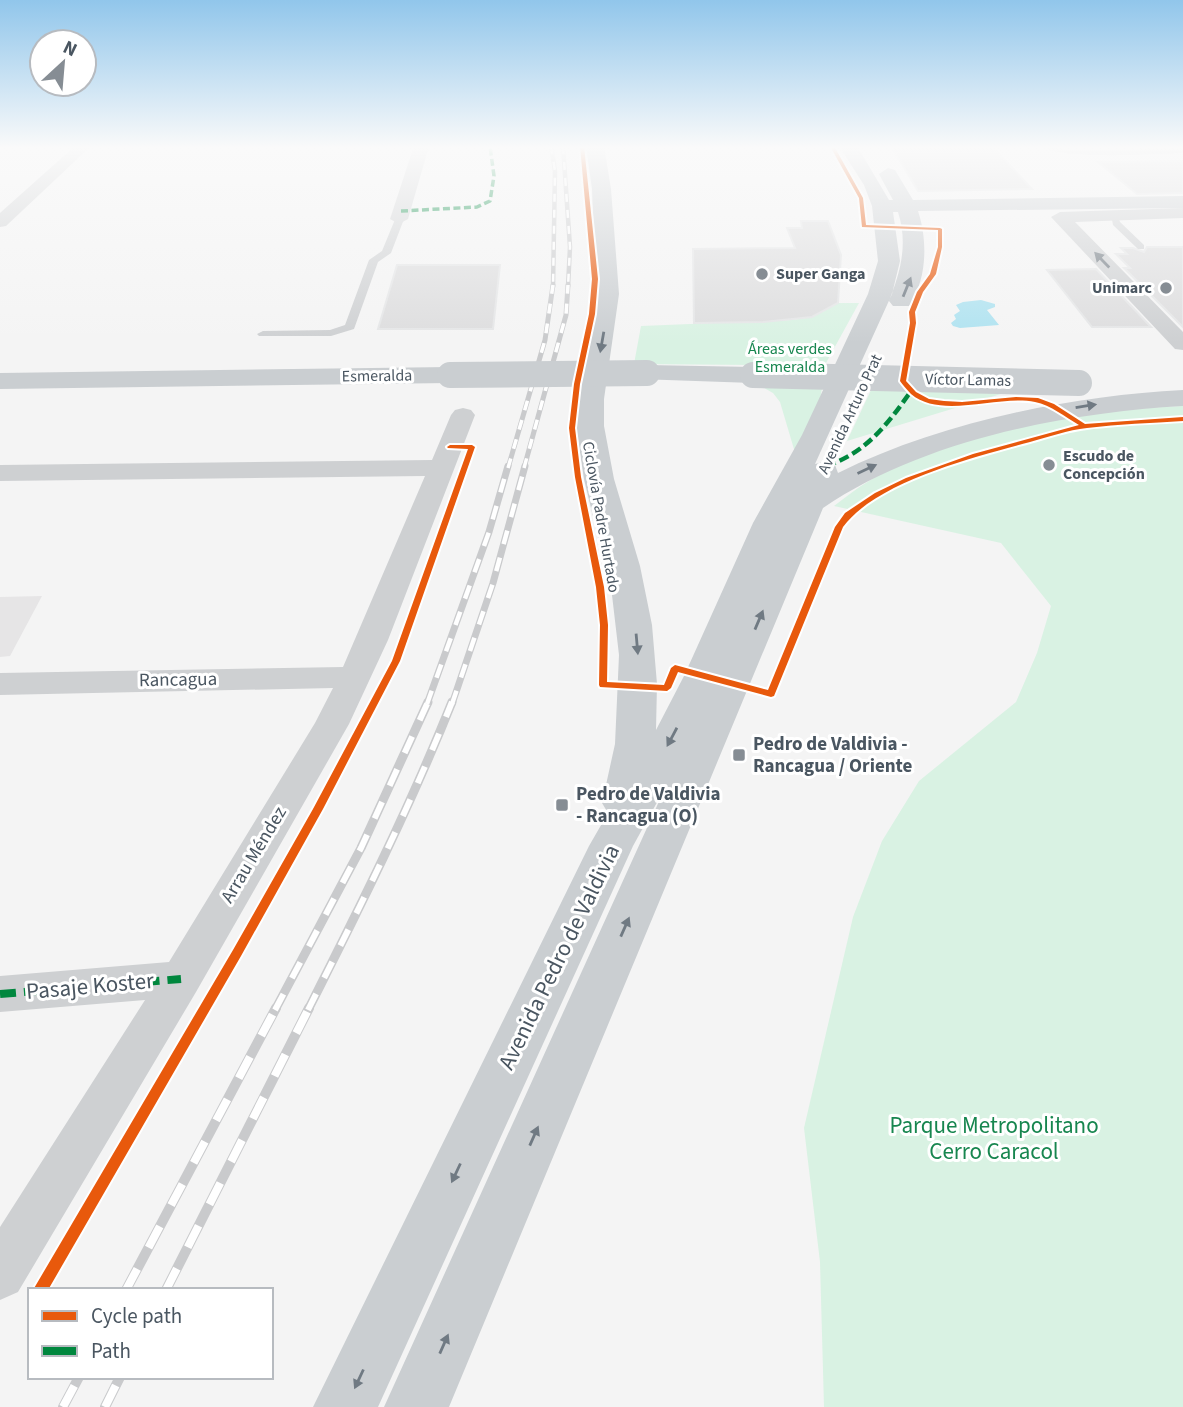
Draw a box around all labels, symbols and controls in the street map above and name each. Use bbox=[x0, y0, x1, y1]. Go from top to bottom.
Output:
north arrow bbox=[28, 28, 98, 98]
text: N bbox=[58, 34, 81, 64]
one-way arrow bbox=[1093, 251, 1110, 268]
place label: Super Ganga bbox=[776, 263, 865, 285]
marker: Super Ganga bbox=[754, 266, 770, 282]
one-way arrow bbox=[901, 276, 912, 297]
place label: Unimarc bbox=[1092, 277, 1152, 299]
marker: Unimarc bbox=[1158, 280, 1174, 296]
one-way arrow bbox=[596, 331, 607, 353]
park label: Áreas verdes Esmeralda bbox=[748, 338, 832, 378]
street label: Avenida Arturo Prat bbox=[813, 350, 888, 477]
street label: Esmeralda bbox=[342, 364, 412, 388]
street label: Víctor Lamas bbox=[925, 368, 1011, 392]
one-way arrow bbox=[1075, 400, 1097, 411]
street label: Ciclovía Padre Hurtado bbox=[577, 440, 625, 594]
place label: Escudo de Concepción bbox=[1063, 445, 1145, 485]
marker: Escudo de Concepción bbox=[1041, 457, 1057, 473]
one-way arrow bbox=[857, 463, 877, 474]
one-way arrow bbox=[754, 610, 765, 631]
one-way arrow bbox=[632, 633, 643, 655]
street label: Rancagua bbox=[139, 666, 217, 694]
one-way arrow bbox=[667, 727, 679, 747]
place label: Pedro de Valdivia - Rancagua / Oriente bbox=[753, 731, 913, 780]
marker: Pedro de Valdivia - Rancagua / Oriente bbox=[731, 747, 747, 763]
place label: Pedro de Valdivia - Rancagua (O) bbox=[576, 781, 721, 830]
marker: Pedro de Valdivia - Rancagua (O) bbox=[554, 797, 570, 813]
street label: Arrau Méndez bbox=[214, 802, 294, 908]
street label: Avenida Pedro de Valdivia bbox=[490, 839, 628, 1075]
one-way arrow bbox=[620, 917, 631, 938]
street label: Pasaje Koster bbox=[25, 964, 156, 1008]
park label: Parque Metropolitano Cerro Caracol bbox=[889, 1109, 1099, 1168]
one-way arrow bbox=[529, 1125, 540, 1146]
one-way arrow bbox=[450, 1163, 462, 1183]
legend bbox=[28, 1288, 273, 1379]
text: Cycle path bbox=[91, 1301, 182, 1331]
one-way arrow bbox=[438, 1334, 449, 1355]
text: Path bbox=[91, 1336, 131, 1366]
one-way arrow bbox=[353, 1368, 364, 1389]

